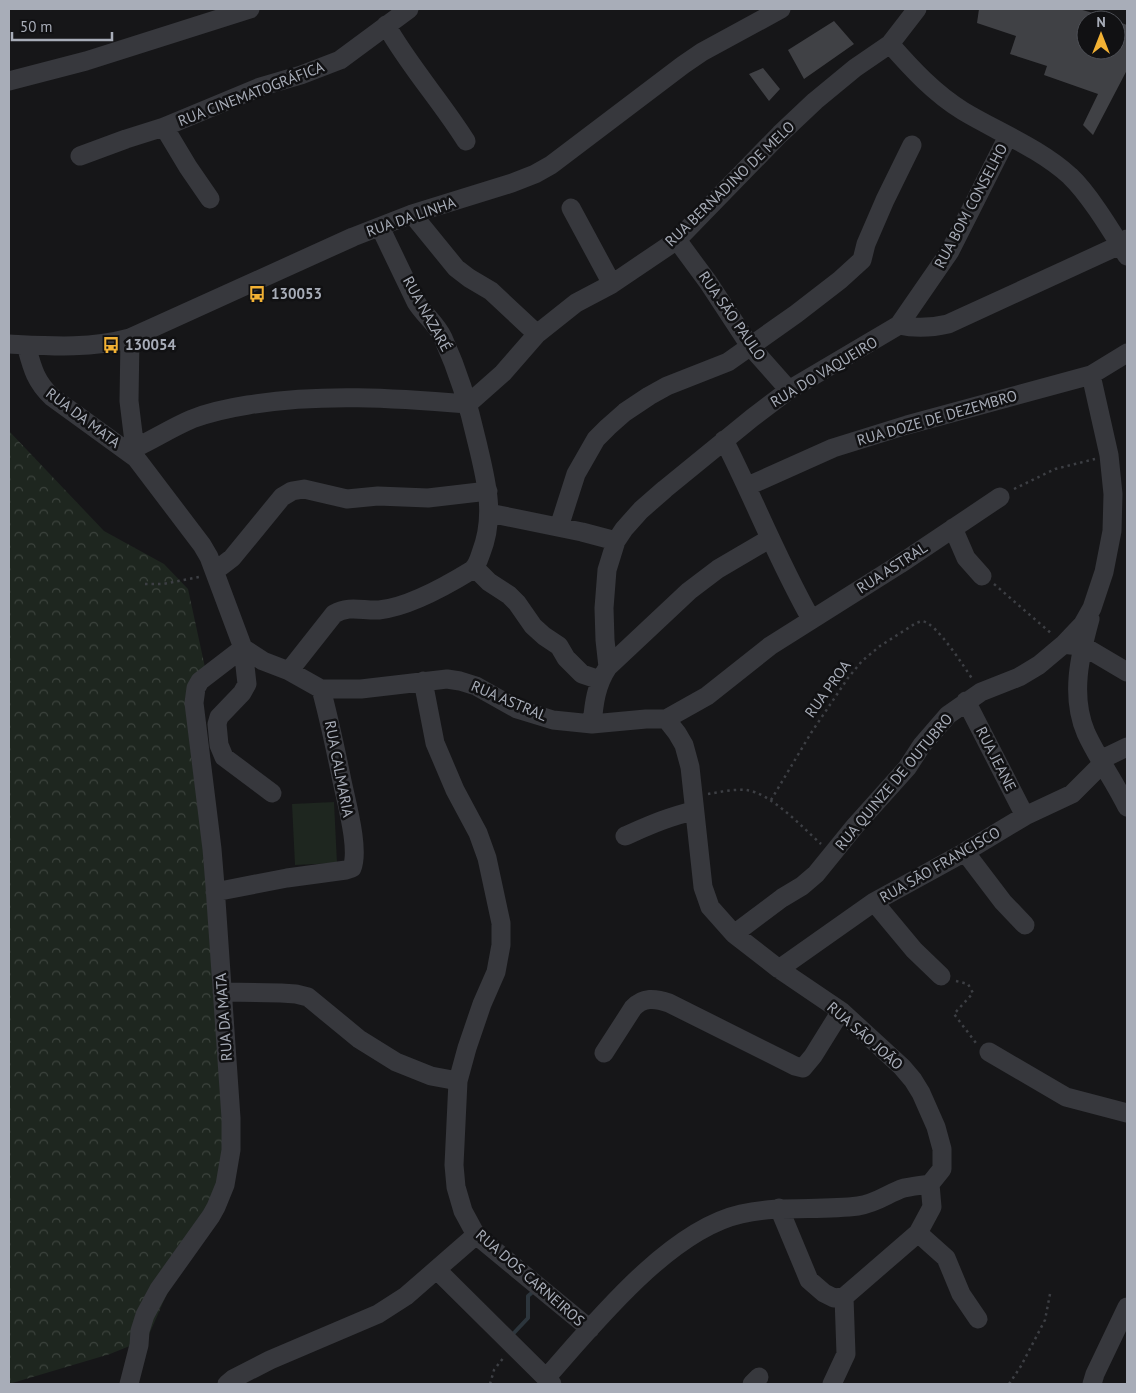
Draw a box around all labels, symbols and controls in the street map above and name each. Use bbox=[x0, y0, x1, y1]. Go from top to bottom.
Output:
scale bar bbox=[12, 10, 112, 42]
north arrow bbox=[1076, 10, 1126, 60]
text: N bbox=[1096, 13, 1106, 31]
text: 50 m bbox=[20, 17, 53, 36]
street label: RUA CINEMATOGRÁFICA bbox=[175, 57, 327, 130]
street label: RUA BERNADINO DE MELO bbox=[661, 117, 798, 250]
street label: RUA BOM CONSELHO bbox=[930, 140, 1011, 271]
street label: RUA DA LINHA bbox=[364, 192, 458, 241]
street label: RUA SÃO PAULO bbox=[695, 267, 770, 364]
street label: RUA NAZARÉ bbox=[399, 273, 456, 355]
bus stop icon: 130053 bbox=[247, 284, 267, 304]
place label: 130053 bbox=[271, 284, 322, 303]
street label: RUA DO VAQUEIRO bbox=[767, 332, 881, 411]
bus stop icon: 130054 bbox=[101, 335, 121, 355]
place label: 130054 bbox=[125, 335, 177, 354]
street label: RUA DA MATA bbox=[42, 383, 124, 452]
street label: RUA DOZE DE DEZEMBRO bbox=[855, 386, 1019, 450]
street label: RUA ASTRAL bbox=[853, 538, 931, 597]
street label: RUA PROA bbox=[800, 656, 855, 721]
street label: RUA ASTRAL bbox=[468, 676, 550, 725]
street label: RUA QUINZE DE OUTUBRO bbox=[831, 709, 956, 854]
street label: RUA CALMARIA bbox=[321, 719, 358, 819]
street label: RUA JEANE bbox=[972, 723, 1021, 794]
street label: RUA SÃO FRANCISCO bbox=[876, 822, 1003, 907]
street label: RUA DA MATA bbox=[211, 972, 236, 1062]
street label: RUA SÃO JOÃO bbox=[823, 997, 907, 1074]
street label: RUA DOS CARNEIROS bbox=[472, 1225, 589, 1330]

